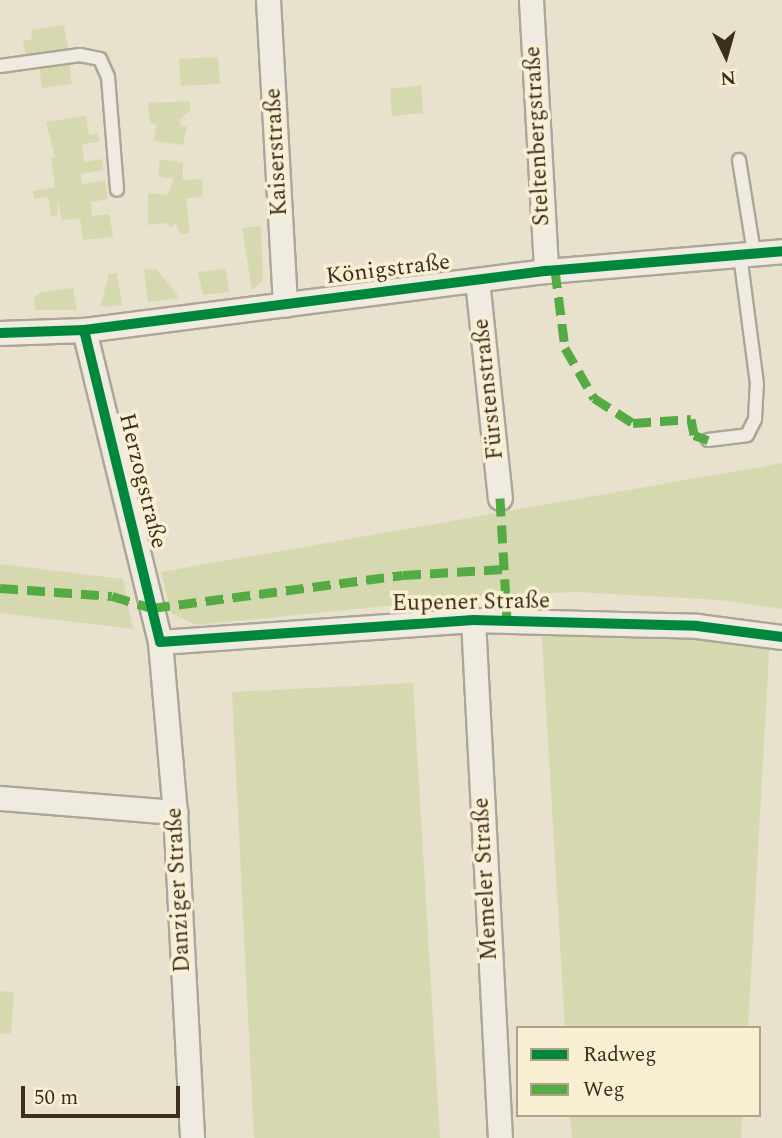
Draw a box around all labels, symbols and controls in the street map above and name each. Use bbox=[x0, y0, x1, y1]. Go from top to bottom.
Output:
north arrow bbox=[691, 21, 761, 91]
street label: Steltenbergstraße bbox=[520, 45, 556, 227]
text: N bbox=[719, 62, 737, 93]
street label: Kaiserstraße bbox=[260, 87, 294, 217]
street label: Königstraße bbox=[324, 249, 452, 291]
street label: Fürstenstraße bbox=[468, 317, 510, 461]
street label: Herzogstraße bbox=[112, 411, 172, 551]
street label: Eupener Straße bbox=[392, 588, 550, 618]
street label: Memeler Straße bbox=[468, 797, 504, 961]
street label: Danziger Straße bbox=[161, 807, 197, 973]
legend bbox=[516, 1026, 761, 1117]
text: Radweg bbox=[583, 1039, 657, 1071]
scale bar bbox=[24, 1072, 184, 1116]
text: Weg bbox=[583, 1074, 625, 1106]
text: 50 m bbox=[34, 1082, 78, 1114]

